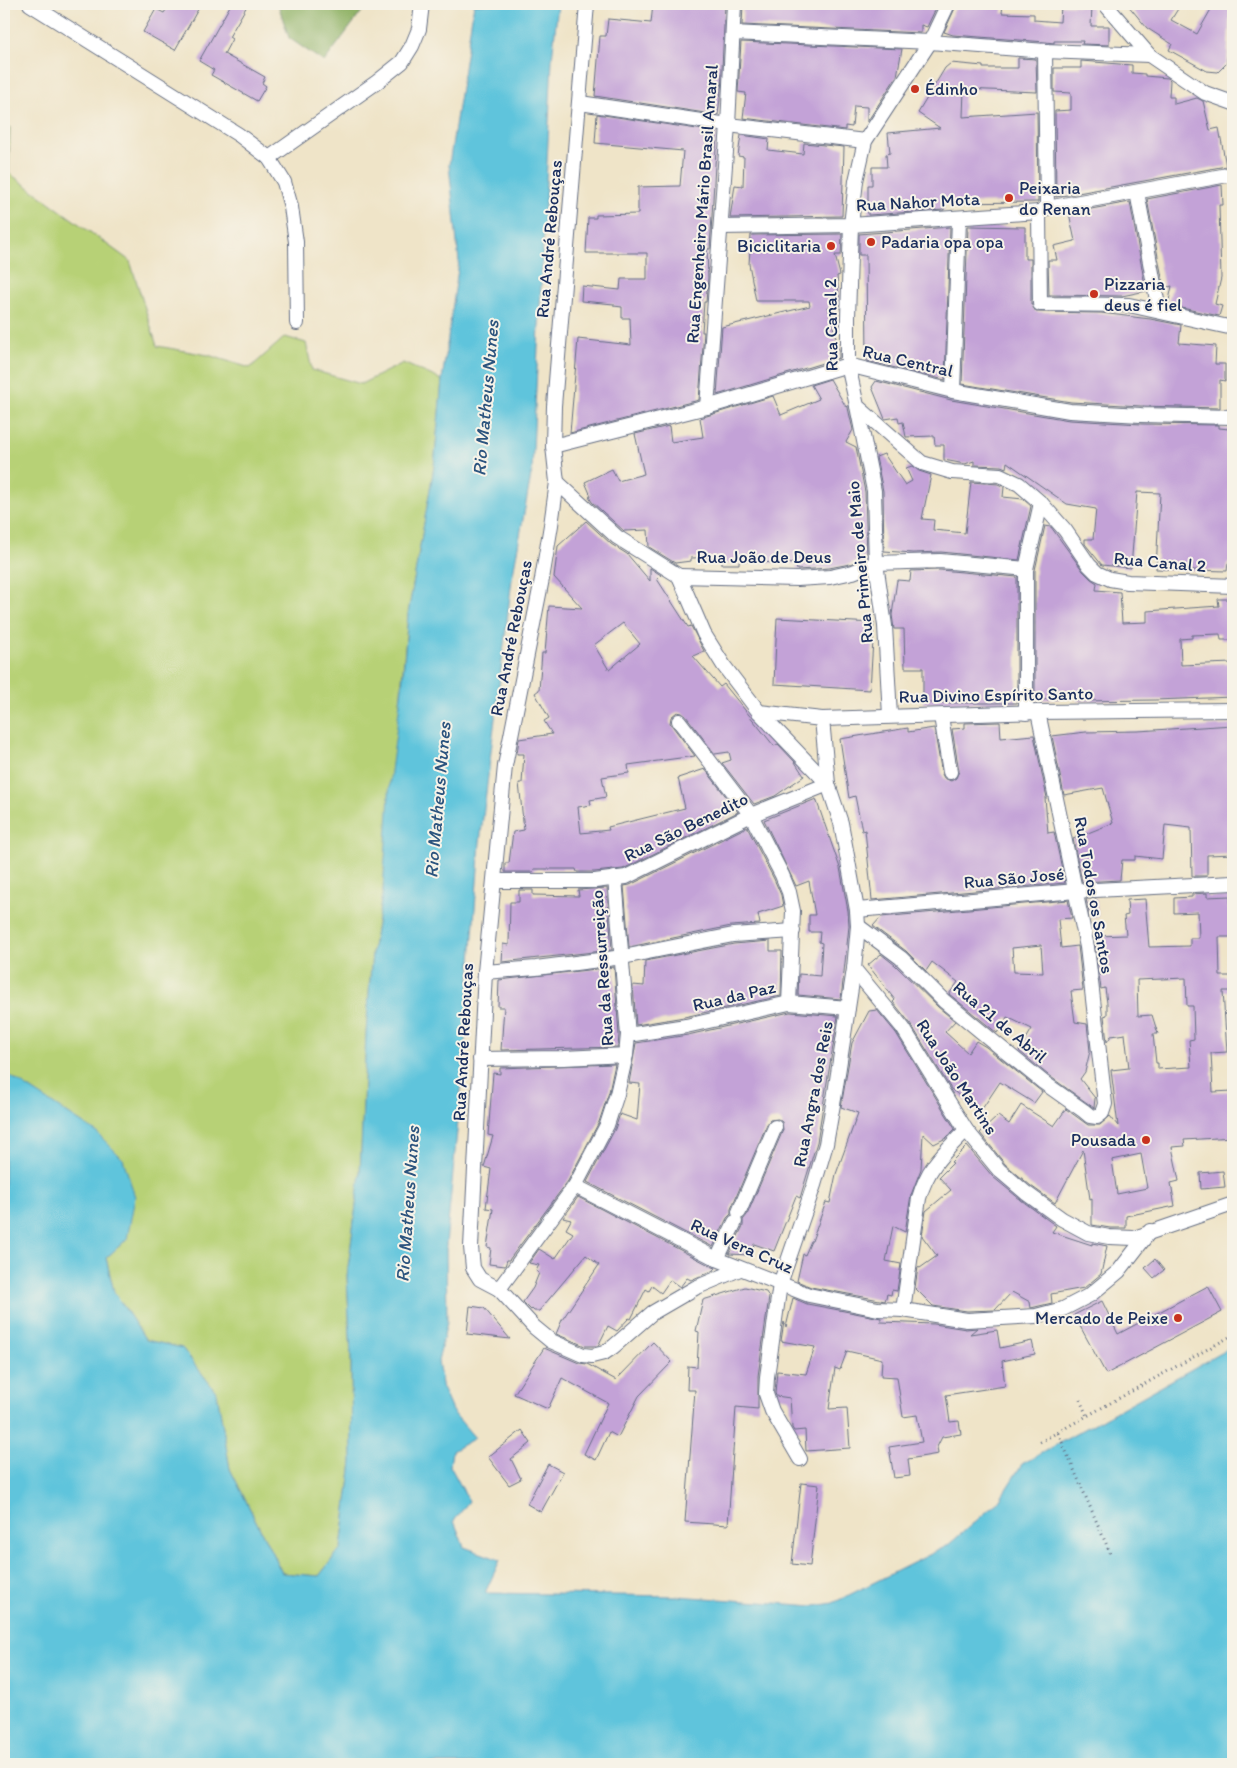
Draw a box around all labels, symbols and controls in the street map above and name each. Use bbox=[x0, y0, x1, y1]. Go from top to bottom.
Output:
street label: Rua Engenheiro Mário Brasil Amaral bbox=[681, 64, 723, 344]
place label: Édinho bbox=[925, 78, 978, 100]
marker: Édinho bbox=[909, 83, 921, 95]
street label: Rua André Rebouças bbox=[531, 159, 567, 319]
place label: Peixaria do Renan bbox=[1019, 177, 1091, 220]
street label: Rua Nahor Mota bbox=[855, 188, 981, 216]
marker: Peixaria do Renan bbox=[1003, 192, 1015, 204]
place label: Padaria opa opa bbox=[881, 231, 1003, 253]
place label: Biciclitaria bbox=[737, 235, 822, 257]
marker: Padaria opa opa bbox=[865, 236, 877, 248]
marker: Biciclitaria bbox=[825, 240, 837, 252]
place label: Pizzaria deus é fiel bbox=[1104, 273, 1182, 316]
street label: Rua Canal 2 bbox=[819, 278, 843, 372]
marker: Pizzaria deus é fiel bbox=[1088, 288, 1100, 300]
water label: Rio Matheus Nunes bbox=[467, 318, 504, 477]
street label: Rua Central bbox=[860, 340, 956, 382]
street label: Rua Primeiro de Maio bbox=[842, 480, 878, 644]
street label: Rua João de Deus bbox=[697, 546, 831, 568]
street label: Rua Canal 2 bbox=[1113, 547, 1208, 577]
street label: Rua André Rebouças bbox=[485, 558, 537, 718]
street label: Rua Divino Espírito Santo bbox=[899, 682, 1093, 708]
water label: Rio Matheus Nunes bbox=[419, 720, 456, 879]
street label: Rua São Benedito bbox=[620, 787, 752, 867]
street label: Rua Todos os Santos bbox=[1069, 815, 1119, 975]
street label: Rua São José bbox=[963, 863, 1065, 893]
street label: Rua da Ressurreição bbox=[586, 889, 618, 1047]
street label: Rua André Rebouças bbox=[448, 962, 478, 1122]
street label: Rua da Paz bbox=[690, 976, 778, 1016]
street label: Rua 21 de Abril bbox=[948, 976, 1052, 1068]
street label: Rua João Martins bbox=[911, 1015, 1003, 1139]
street label: Rua Angra dos Reis bbox=[788, 1019, 838, 1169]
water label: Rio Matheus Nunes bbox=[391, 1124, 425, 1283]
place label: Pousada bbox=[1071, 1129, 1137, 1151]
marker: Pousada bbox=[1140, 1134, 1152, 1146]
street label: Rua Vera Cruz bbox=[687, 1214, 797, 1279]
place label: Mercado de Peixe bbox=[1035, 1307, 1168, 1329]
marker: Mercado de Peixe bbox=[1172, 1312, 1184, 1324]

